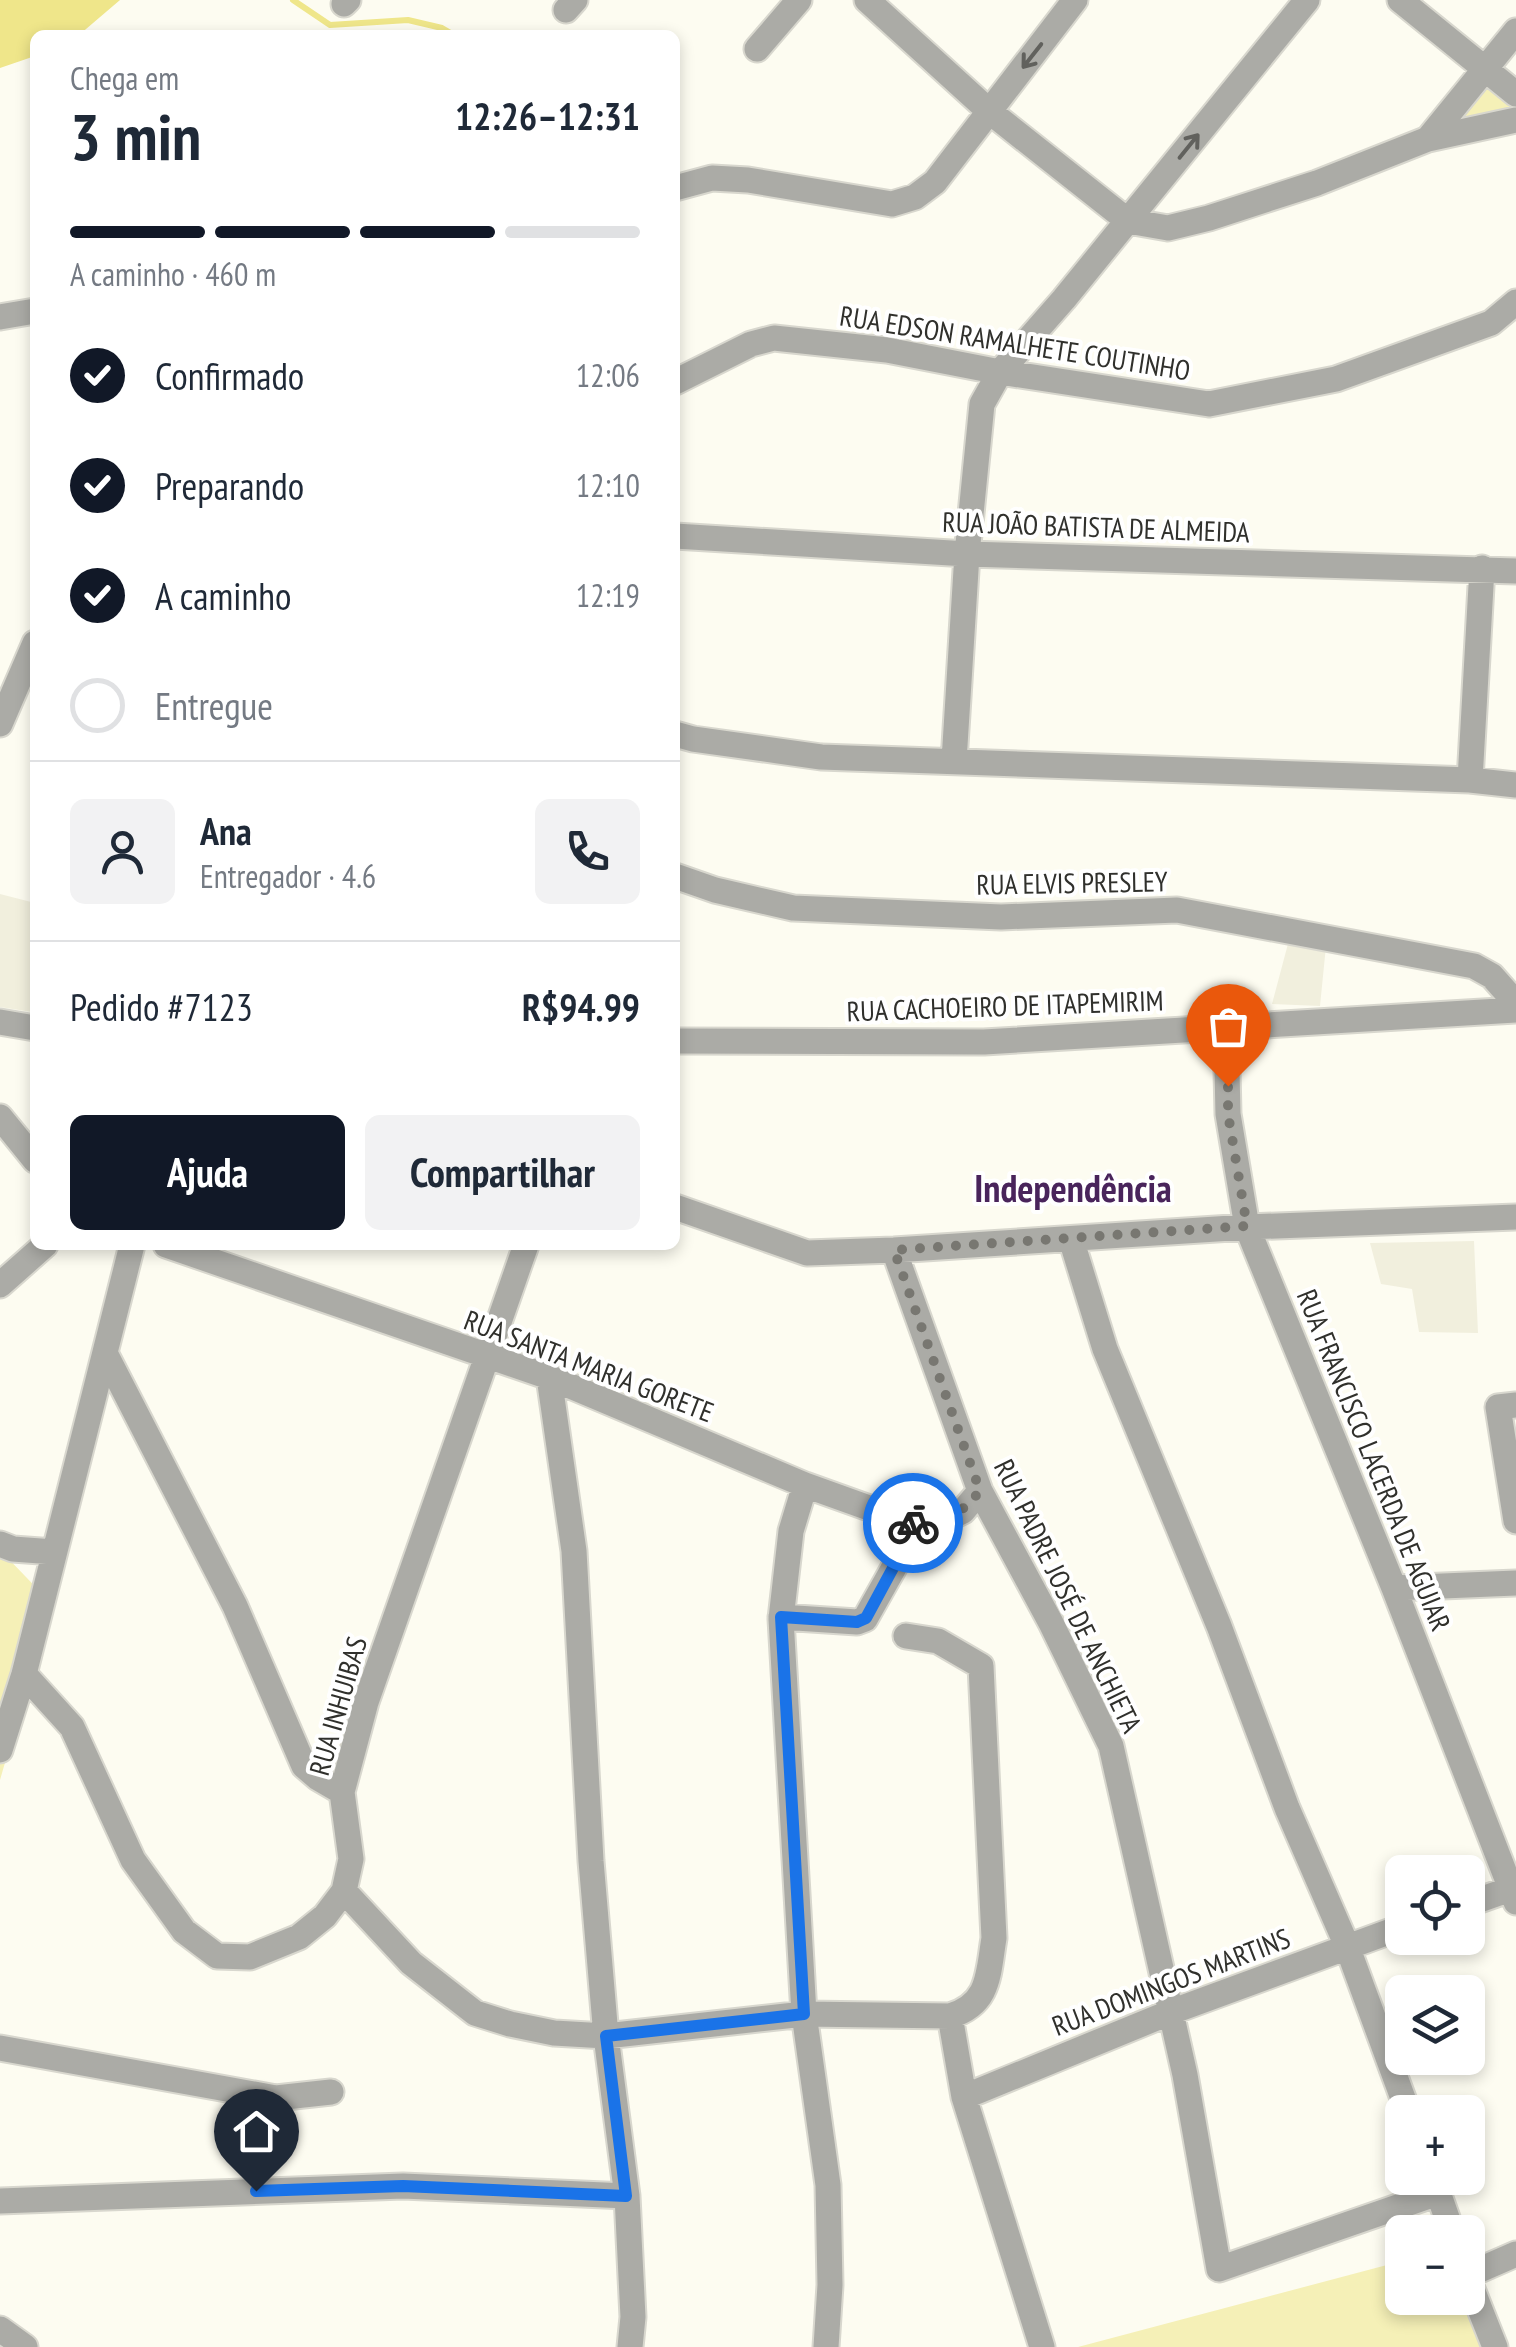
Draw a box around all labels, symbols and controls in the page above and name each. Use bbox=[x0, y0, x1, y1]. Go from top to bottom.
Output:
one-way arrow bbox=[1022, 42, 1043, 69]
text: Chega em bbox=[70, 57, 179, 99]
text: 12:26–12:31 bbox=[455, 91, 640, 140]
text: 3 min bbox=[70, 94, 201, 178]
one-way arrow bbox=[1178, 133, 1200, 159]
text: A caminho · 460 m bbox=[70, 253, 276, 295]
street label: RUA EDSON RAMALHETE COUTINHO bbox=[837, 297, 1193, 388]
icon: check bbox=[70, 348, 125, 403]
text: Confirmado bbox=[155, 351, 304, 400]
text: 12:06 bbox=[576, 354, 640, 396]
icon: check bbox=[70, 458, 125, 513]
text: Preparando bbox=[155, 461, 304, 510]
text: 12:10 bbox=[576, 464, 640, 506]
street label: RUA JOÃO BATISTA DE ALMEIDA bbox=[942, 503, 1251, 550]
icon: check bbox=[70, 568, 125, 623]
text: A caminho bbox=[155, 571, 291, 620]
text: 12:19 bbox=[576, 574, 640, 616]
text: Entregue bbox=[155, 681, 273, 730]
button: person bbox=[70, 799, 175, 904]
button: phone bbox=[535, 799, 640, 904]
text: Ana bbox=[200, 806, 252, 855]
text: Entregador · 4.6 bbox=[200, 855, 376, 897]
street label: RUA ELVIS PRESLEY bbox=[976, 862, 1168, 903]
street label: RUA CACHOEIRO DE ITAPEMIRIM bbox=[846, 981, 1164, 1030]
text: Pedido #7123 bbox=[70, 982, 253, 1031]
text: R$94.99 bbox=[522, 982, 640, 1031]
pin bbox=[1186, 984, 1271, 1087]
icon: bag bbox=[1201, 999, 1256, 1054]
button: Ajuda bbox=[70, 1115, 345, 1230]
button: Compartilhar bbox=[365, 1115, 640, 1230]
district label: Independência bbox=[974, 1163, 1172, 1212]
street label: RUA FRANCISCO LACERDA DE AGUIAR bbox=[1289, 1284, 1460, 1636]
street label: RUA SANTA MARIA GORETE bbox=[459, 1301, 719, 1430]
street label: RUA PADRE JOSÉ DE ANCHIETA bbox=[986, 1453, 1151, 1739]
courier bbox=[863, 1473, 963, 1573]
icon: bike bbox=[886, 1496, 941, 1551]
street label: RUA INHUIBAS bbox=[300, 1632, 375, 1779]
map controls bbox=[1385, 1855, 1485, 2315]
button: locate bbox=[1385, 1855, 1485, 1955]
street label: RUA DOMINGOS MARTINS bbox=[1046, 1919, 1295, 2044]
button: layers bbox=[1385, 1975, 1485, 2075]
pin bbox=[214, 2089, 299, 2192]
button: + bbox=[1385, 2095, 1485, 2195]
icon: home bbox=[229, 2104, 284, 2159]
button: − bbox=[1385, 2215, 1485, 2315]

